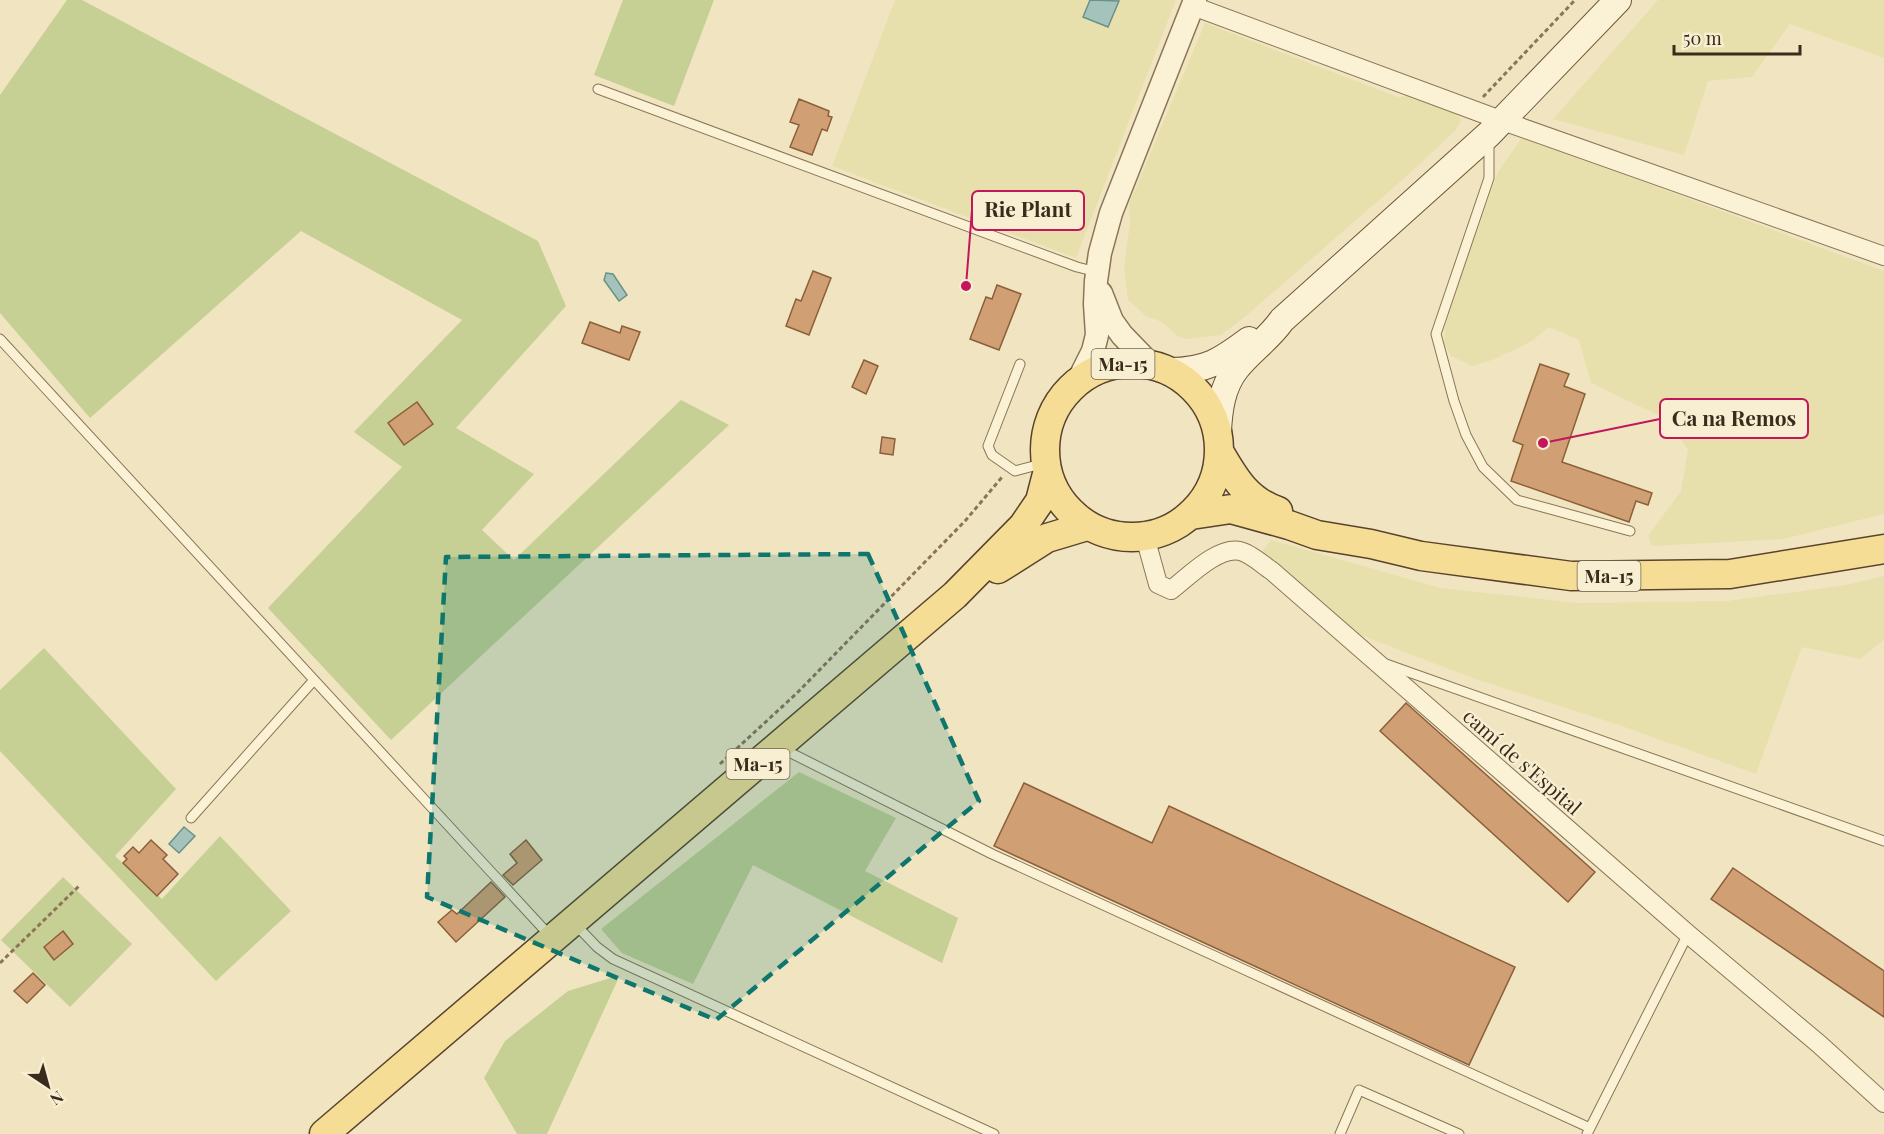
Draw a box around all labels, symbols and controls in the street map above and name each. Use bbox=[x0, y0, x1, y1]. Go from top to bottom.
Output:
scale bar bbox=[1674, 18, 1800, 56]
text: 50 m bbox=[1683, 26, 1722, 50]
callout: Rie Plant bbox=[972, 191, 1084, 230]
text: Rie Plant bbox=[984, 194, 1072, 222]
road number: Ma-15 bbox=[1092, 349, 1154, 379]
callout: Ca na Remos bbox=[1660, 399, 1808, 438]
text: Ca na Remos bbox=[1672, 403, 1796, 431]
road number: Ma-15 bbox=[1578, 561, 1640, 591]
street label: camí de s'Espital bbox=[1458, 702, 1588, 820]
road number: Ma-15 bbox=[726, 749, 789, 779]
north arrow bbox=[18, 1056, 78, 1116]
text: N bbox=[46, 1087, 68, 1111]

